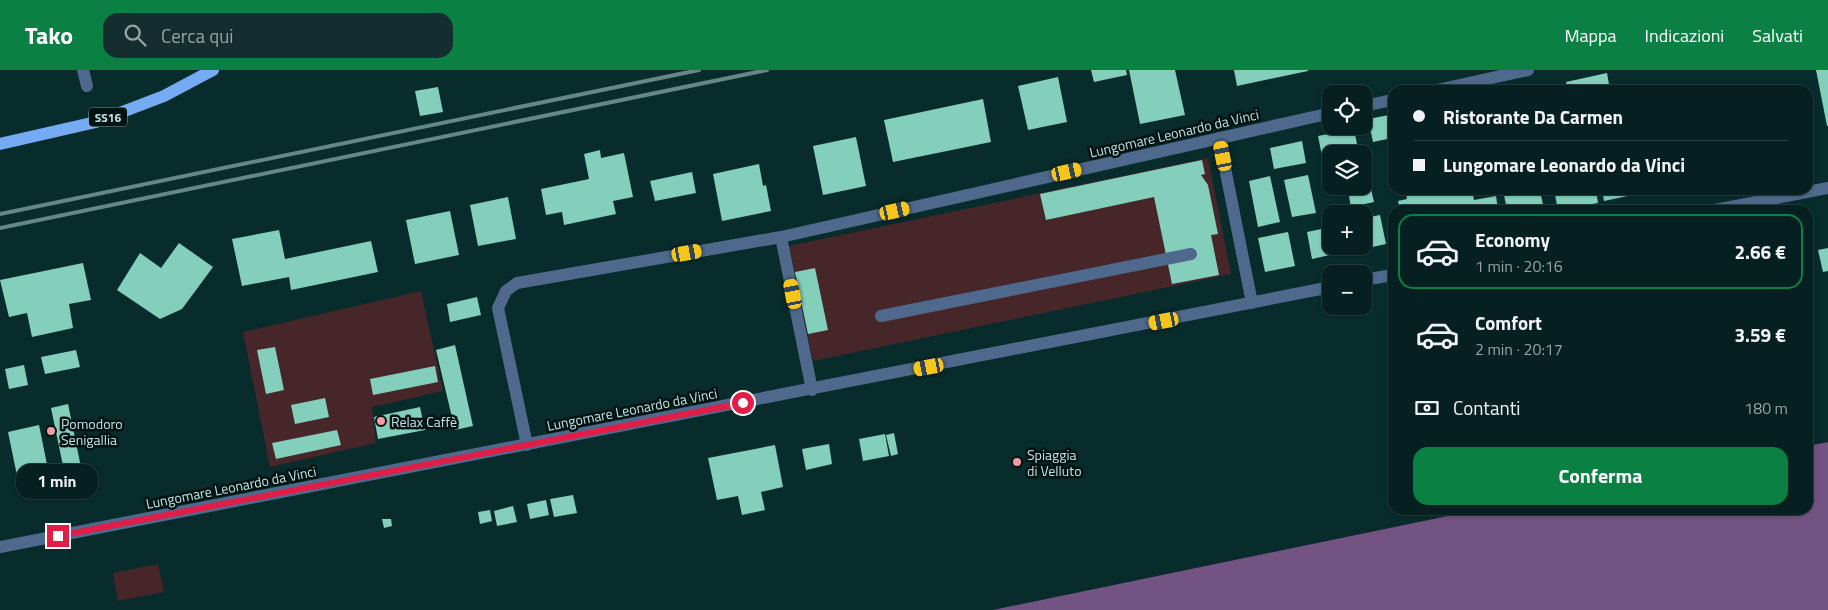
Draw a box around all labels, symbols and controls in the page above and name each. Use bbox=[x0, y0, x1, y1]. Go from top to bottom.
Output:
search box bbox=[103, 13, 453, 58]
text: Tako bbox=[25, 17, 73, 53]
icon: search bbox=[121, 21, 149, 49]
text: Cerca qui bbox=[161, 21, 233, 50]
text: Mappa bbox=[1564, 22, 1617, 49]
text: Indicazioni bbox=[1645, 22, 1724, 49]
text: Salvati bbox=[1752, 22, 1803, 49]
map controls bbox=[1322, 85, 1372, 315]
button: locate bbox=[1322, 85, 1372, 135]
text: Ristorante Da Carmen bbox=[1443, 102, 1623, 131]
street label: Lungomare Leonardo da Vinci bbox=[1087, 103, 1261, 163]
road number: SS16 bbox=[89, 108, 127, 126]
car bbox=[1212, 140, 1233, 172]
button: layers bbox=[1322, 145, 1372, 195]
text: Lungomare Leonardo da Vinci bbox=[1443, 150, 1685, 179]
car bbox=[1050, 161, 1083, 183]
car bbox=[878, 200, 911, 222]
button: + bbox=[1322, 205, 1372, 255]
text: Economy bbox=[1475, 225, 1550, 254]
icon: car bbox=[1415, 229, 1460, 274]
text: 2.66 € bbox=[1734, 237, 1786, 266]
car bbox=[670, 243, 703, 263]
text: 1 min · 20:16 bbox=[1475, 254, 1563, 278]
button: − bbox=[1322, 265, 1372, 315]
car bbox=[782, 278, 803, 310]
text: Comfort bbox=[1475, 308, 1542, 337]
car bbox=[1147, 311, 1180, 331]
icon: car bbox=[1415, 312, 1460, 357]
text: 3.59 € bbox=[1734, 320, 1786, 349]
text: 2 min · 20:17 bbox=[1475, 337, 1563, 361]
car bbox=[912, 357, 945, 377]
street label: Lungomare Leonardo da Vinci bbox=[545, 382, 719, 436]
route start bbox=[732, 392, 754, 414]
text: Contanti bbox=[1453, 393, 1521, 422]
icon: cash bbox=[1413, 394, 1441, 422]
text: 180 m bbox=[1744, 396, 1788, 420]
place label: Relax Caffè bbox=[391, 411, 457, 432]
place label: Pomodoro Senigallia bbox=[61, 413, 123, 450]
marker: Relax Caffè bbox=[375, 415, 387, 427]
marker: Pomodoro Senigallia bbox=[45, 425, 57, 437]
place label: Spiaggia di Velluto bbox=[1027, 444, 1082, 481]
button: Conferma bbox=[1413, 447, 1788, 505]
marker: Spiaggia di Velluto bbox=[1011, 456, 1023, 468]
street label: Lungomare Leonardo da Vinci bbox=[144, 460, 318, 514]
callout: 1 min bbox=[17, 464, 99, 498]
text: 1 min bbox=[38, 469, 76, 493]
route end bbox=[47, 525, 69, 547]

